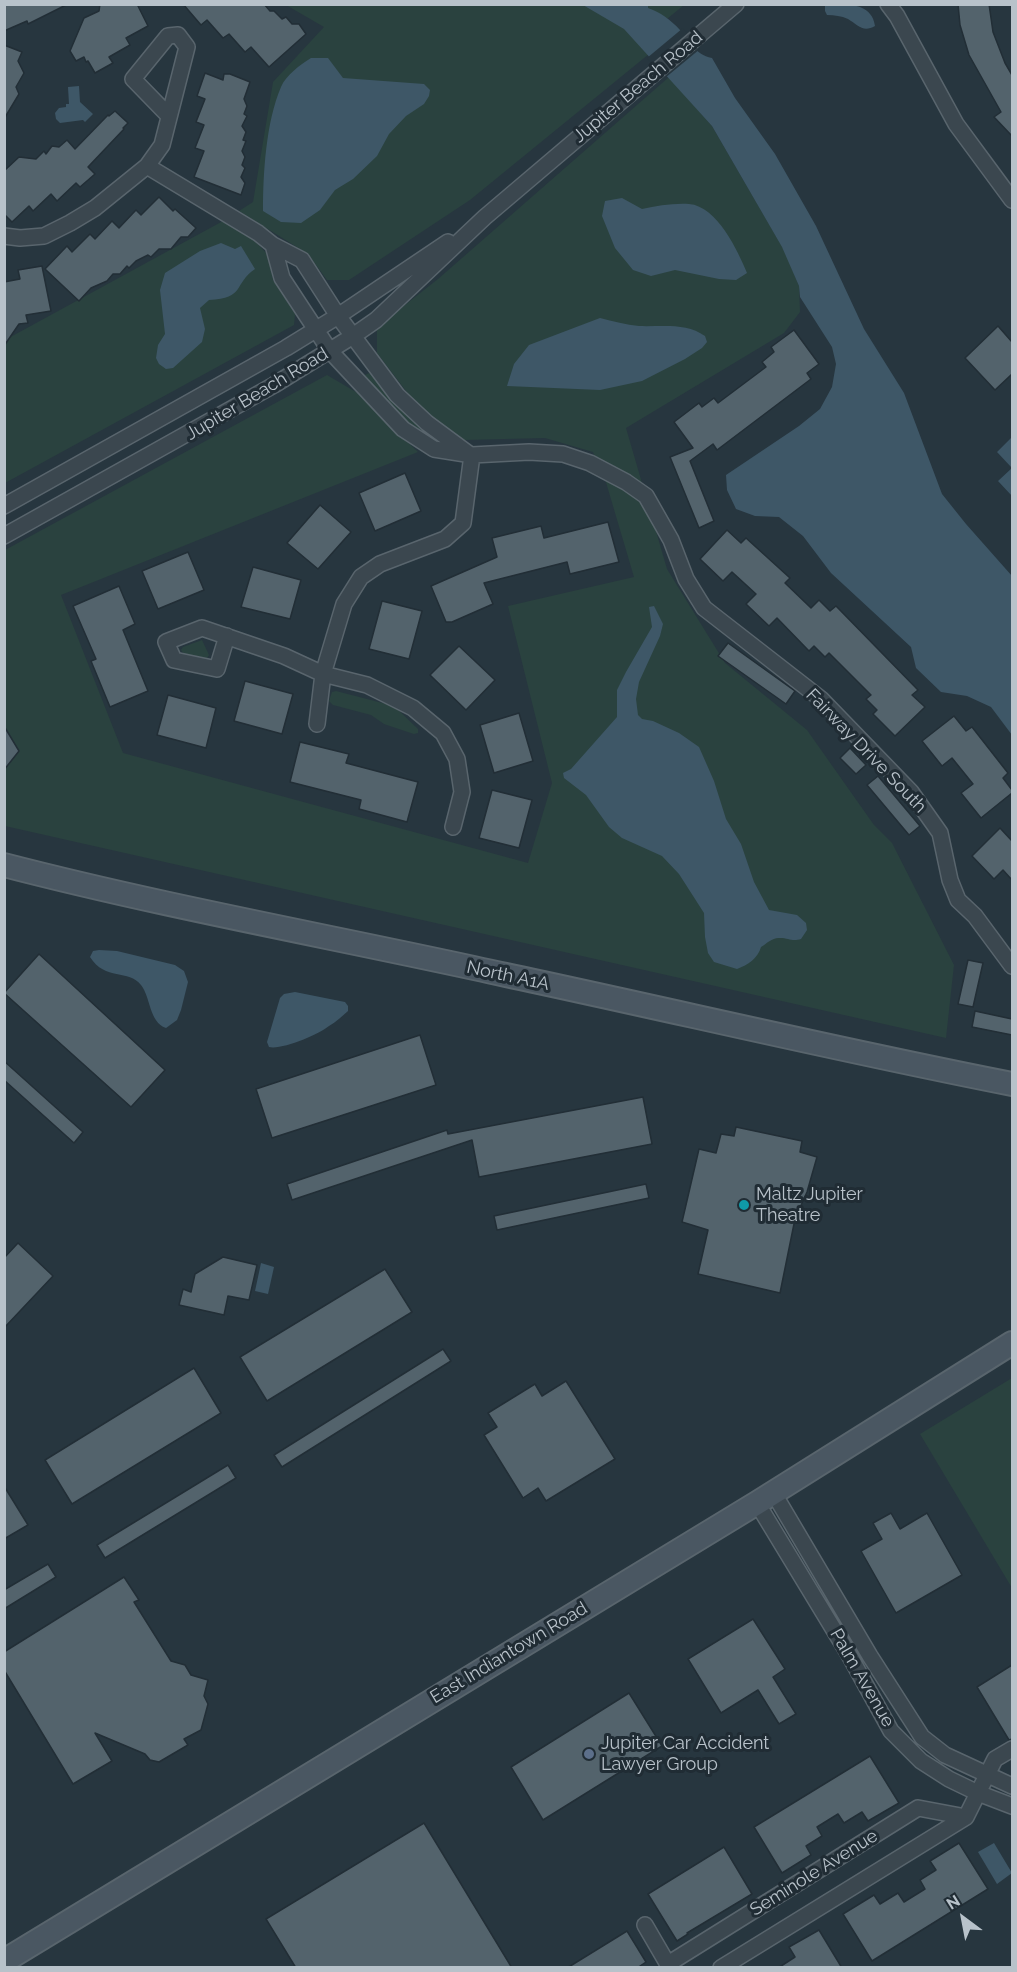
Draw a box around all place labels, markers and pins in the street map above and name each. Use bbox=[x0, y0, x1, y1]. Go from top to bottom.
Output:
place label: Maltz Jupiter Theatre bbox=[756, 1184, 863, 1226]
marker: Maltz Jupiter Theatre bbox=[737, 1198, 751, 1212]
place label: Jupiter Car Accident Lawyer Group bbox=[601, 1733, 769, 1776]
marker: Jupiter Car Accident Lawyer Group bbox=[582, 1747, 596, 1761]

